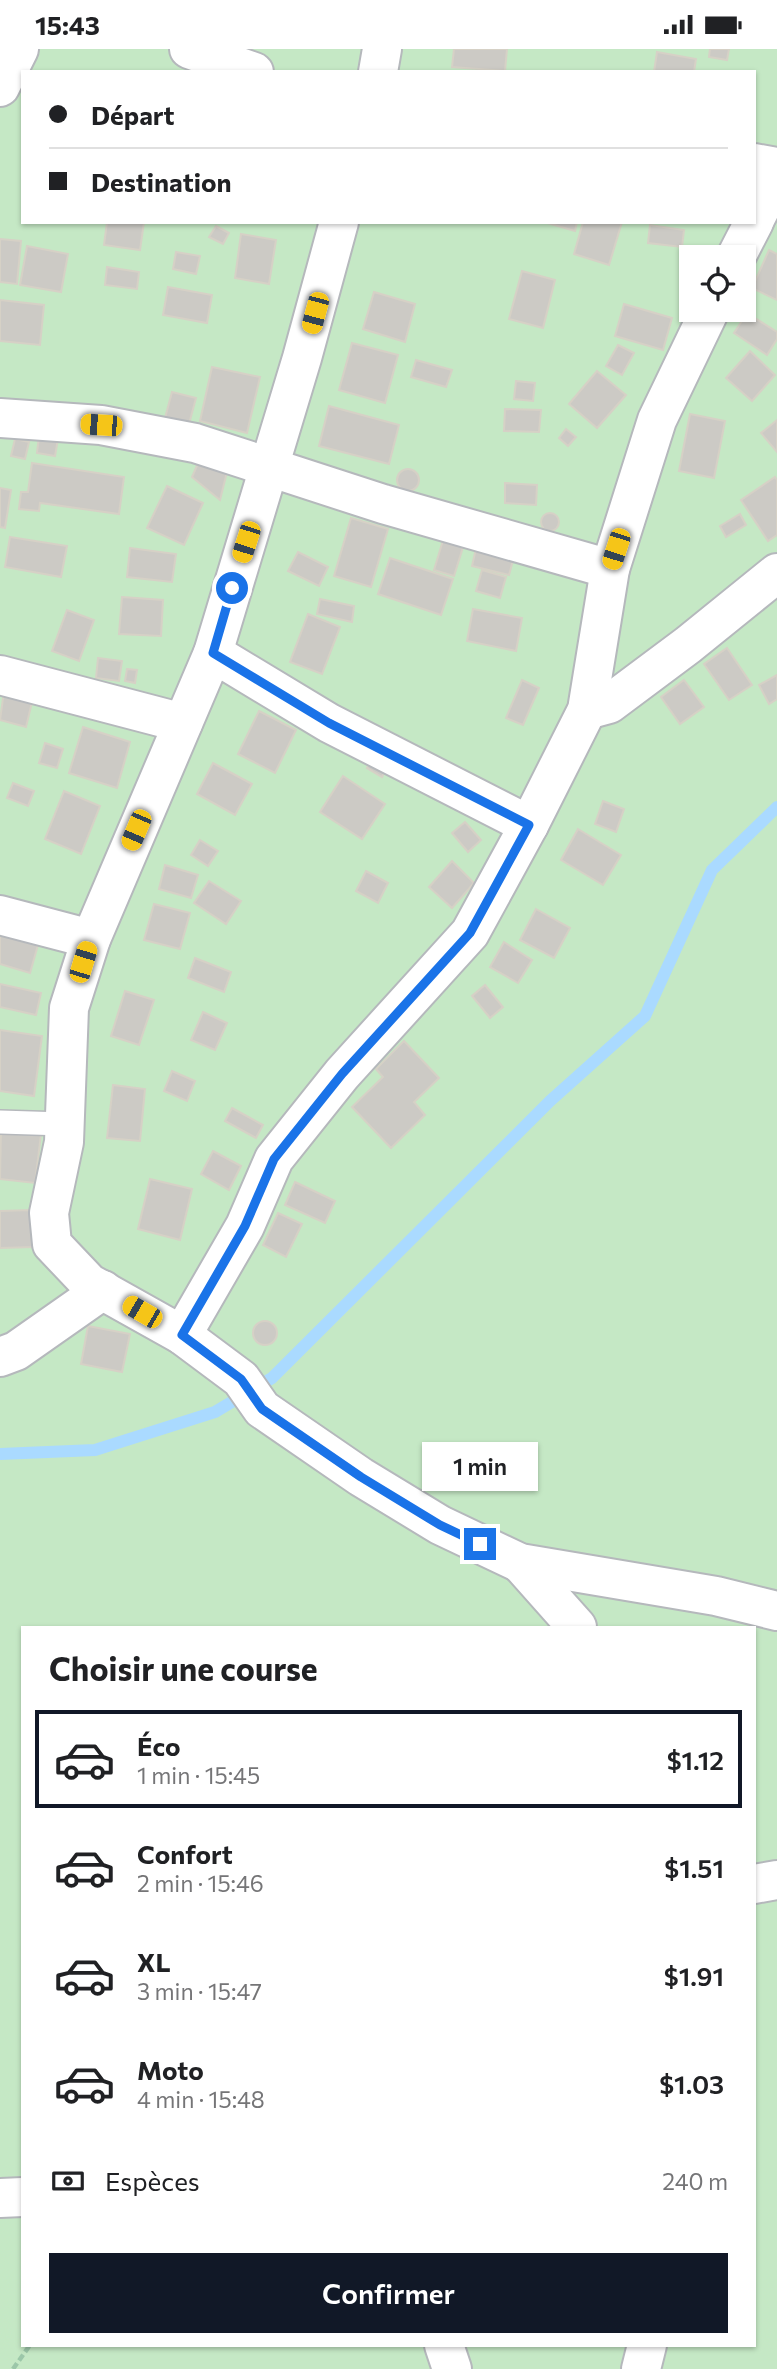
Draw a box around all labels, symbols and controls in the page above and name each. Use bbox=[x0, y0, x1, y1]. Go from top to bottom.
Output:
text: 15:43 bbox=[35, 9, 100, 40]
text: Départ bbox=[91, 99, 175, 130]
text: Destination bbox=[91, 166, 232, 197]
map controls bbox=[679, 245, 756, 322]
button: locate bbox=[679, 245, 756, 322]
car bbox=[300, 290, 331, 336]
car bbox=[80, 413, 123, 437]
car bbox=[230, 519, 263, 565]
car bbox=[600, 526, 633, 572]
route start bbox=[216, 572, 248, 604]
car bbox=[119, 807, 154, 853]
car bbox=[67, 939, 100, 985]
car bbox=[119, 1292, 166, 1332]
callout: 1 min bbox=[422, 1443, 538, 1491]
text: 1 min bbox=[453, 1452, 507, 1480]
route end bbox=[464, 1528, 496, 1560]
text: Choisir une course bbox=[49, 1648, 318, 1688]
icon: car bbox=[53, 1728, 116, 1791]
text: Éco bbox=[137, 1730, 181, 1761]
text: $1.12 bbox=[667, 1744, 724, 1775]
text: 1 min · 15:45 bbox=[137, 1761, 260, 1789]
icon: car bbox=[53, 1836, 116, 1899]
text: Confort bbox=[137, 1838, 233, 1869]
text: $1.51 bbox=[664, 1852, 724, 1883]
text: 2 min · 15:46 bbox=[137, 1869, 264, 1897]
icon: car bbox=[53, 1944, 116, 2007]
text: XL bbox=[137, 1946, 171, 1977]
text: $1.91 bbox=[664, 1960, 724, 1991]
text: 3 min · 15:47 bbox=[137, 1977, 262, 2005]
icon: car bbox=[53, 2052, 116, 2115]
text: Moto bbox=[137, 2054, 204, 2085]
text: $1.03 bbox=[659, 2068, 724, 2099]
text: 4 min · 15:48 bbox=[137, 2085, 265, 2113]
icon: cash bbox=[49, 2162, 87, 2200]
text: Espèces bbox=[105, 2165, 200, 2196]
text: 240 m bbox=[662, 2167, 728, 2195]
button: Confirmer bbox=[49, 2253, 728, 2333]

